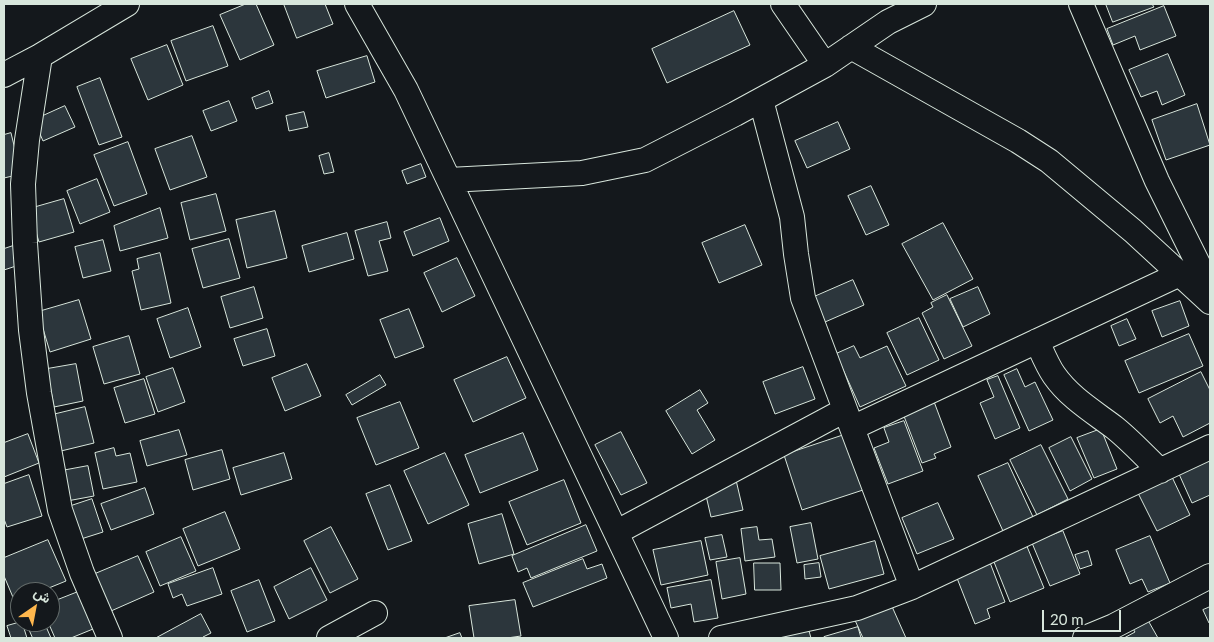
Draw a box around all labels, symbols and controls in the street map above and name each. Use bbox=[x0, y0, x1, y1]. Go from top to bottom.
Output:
north arrow bbox=[10, 582, 60, 632]
text: ش bbox=[31, 583, 55, 607]
scale bar bbox=[1044, 600, 1123, 632]
text: 20 m bbox=[1050, 610, 1084, 628]

